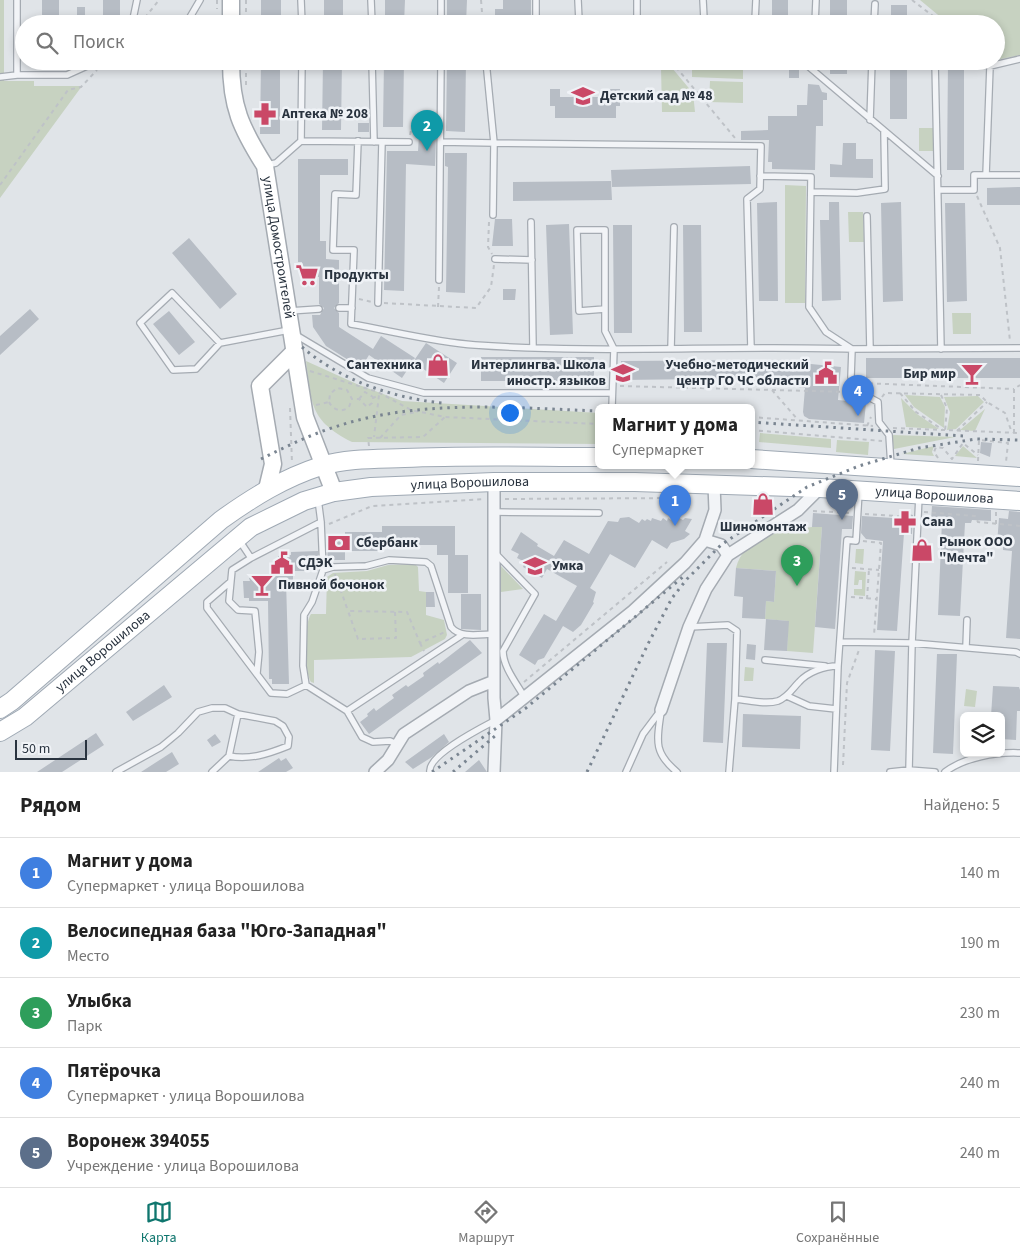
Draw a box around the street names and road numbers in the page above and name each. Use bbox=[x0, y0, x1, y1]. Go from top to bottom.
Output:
street label: улица Домостроителей bbox=[257, 175, 299, 320]
street label: улица Ворошилова bbox=[410, 472, 529, 495]
street label: улица Ворошилова bbox=[875, 482, 994, 509]
street label: улица Ворошилова bbox=[51, 606, 155, 697]

